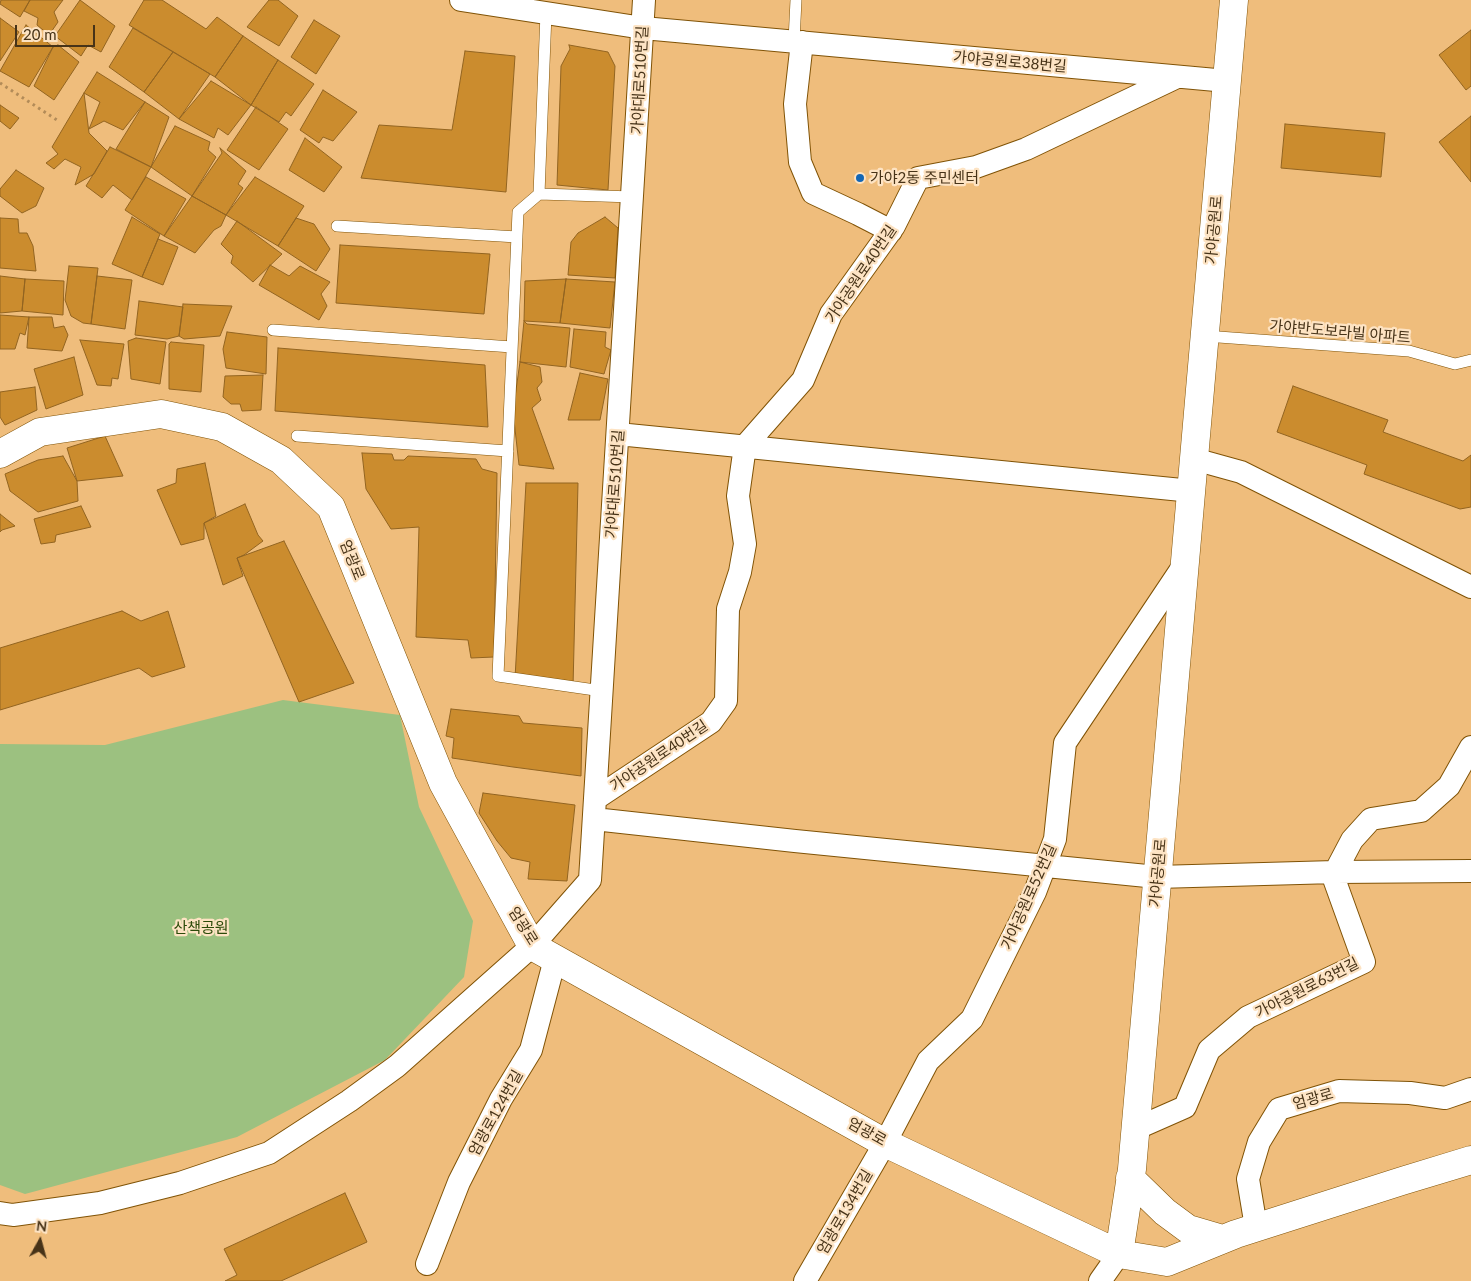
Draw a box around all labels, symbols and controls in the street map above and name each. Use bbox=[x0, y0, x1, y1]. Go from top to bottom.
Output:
scale bar bbox=[18, 15, 98, 47]
text: 20 m bbox=[23, 25, 57, 43]
street label: 가야대로510번길 bbox=[628, 25, 652, 135]
street label: 가야공원로38번길 bbox=[952, 48, 1068, 76]
place label: 가야2동 주민센터 bbox=[870, 169, 979, 187]
marker: 가야2동 주민센터 bbox=[854, 172, 866, 184]
street label: 가야공원로 bbox=[1202, 195, 1226, 265]
street label: 가야공원로40번길 bbox=[822, 222, 900, 326]
street label: 가야반도보라빌 아파트 bbox=[1269, 317, 1411, 347]
street label: 가야대로510번길 bbox=[602, 429, 628, 539]
street label: 엄광로 bbox=[336, 537, 368, 583]
street label: 가야공원로40번길 bbox=[607, 717, 711, 795]
street label: 가야공원로 bbox=[1146, 838, 1170, 908]
street label: 가야공원로52번길 bbox=[998, 841, 1060, 953]
street label: 엄광로 bbox=[504, 904, 542, 948]
park label: 산책공원 bbox=[173, 919, 229, 937]
street label: 가야공원로63번길 bbox=[1252, 954, 1362, 1022]
street label: 엄광로124번길 bbox=[465, 1067, 527, 1159]
street label: 엄광로 bbox=[1291, 1085, 1335, 1113]
street label: 엄광로 bbox=[845, 1114, 889, 1150]
street label: 엄광로134번길 bbox=[813, 1166, 877, 1258]
north arrow bbox=[15, 1216, 65, 1266]
text: N bbox=[35, 1217, 48, 1235]

